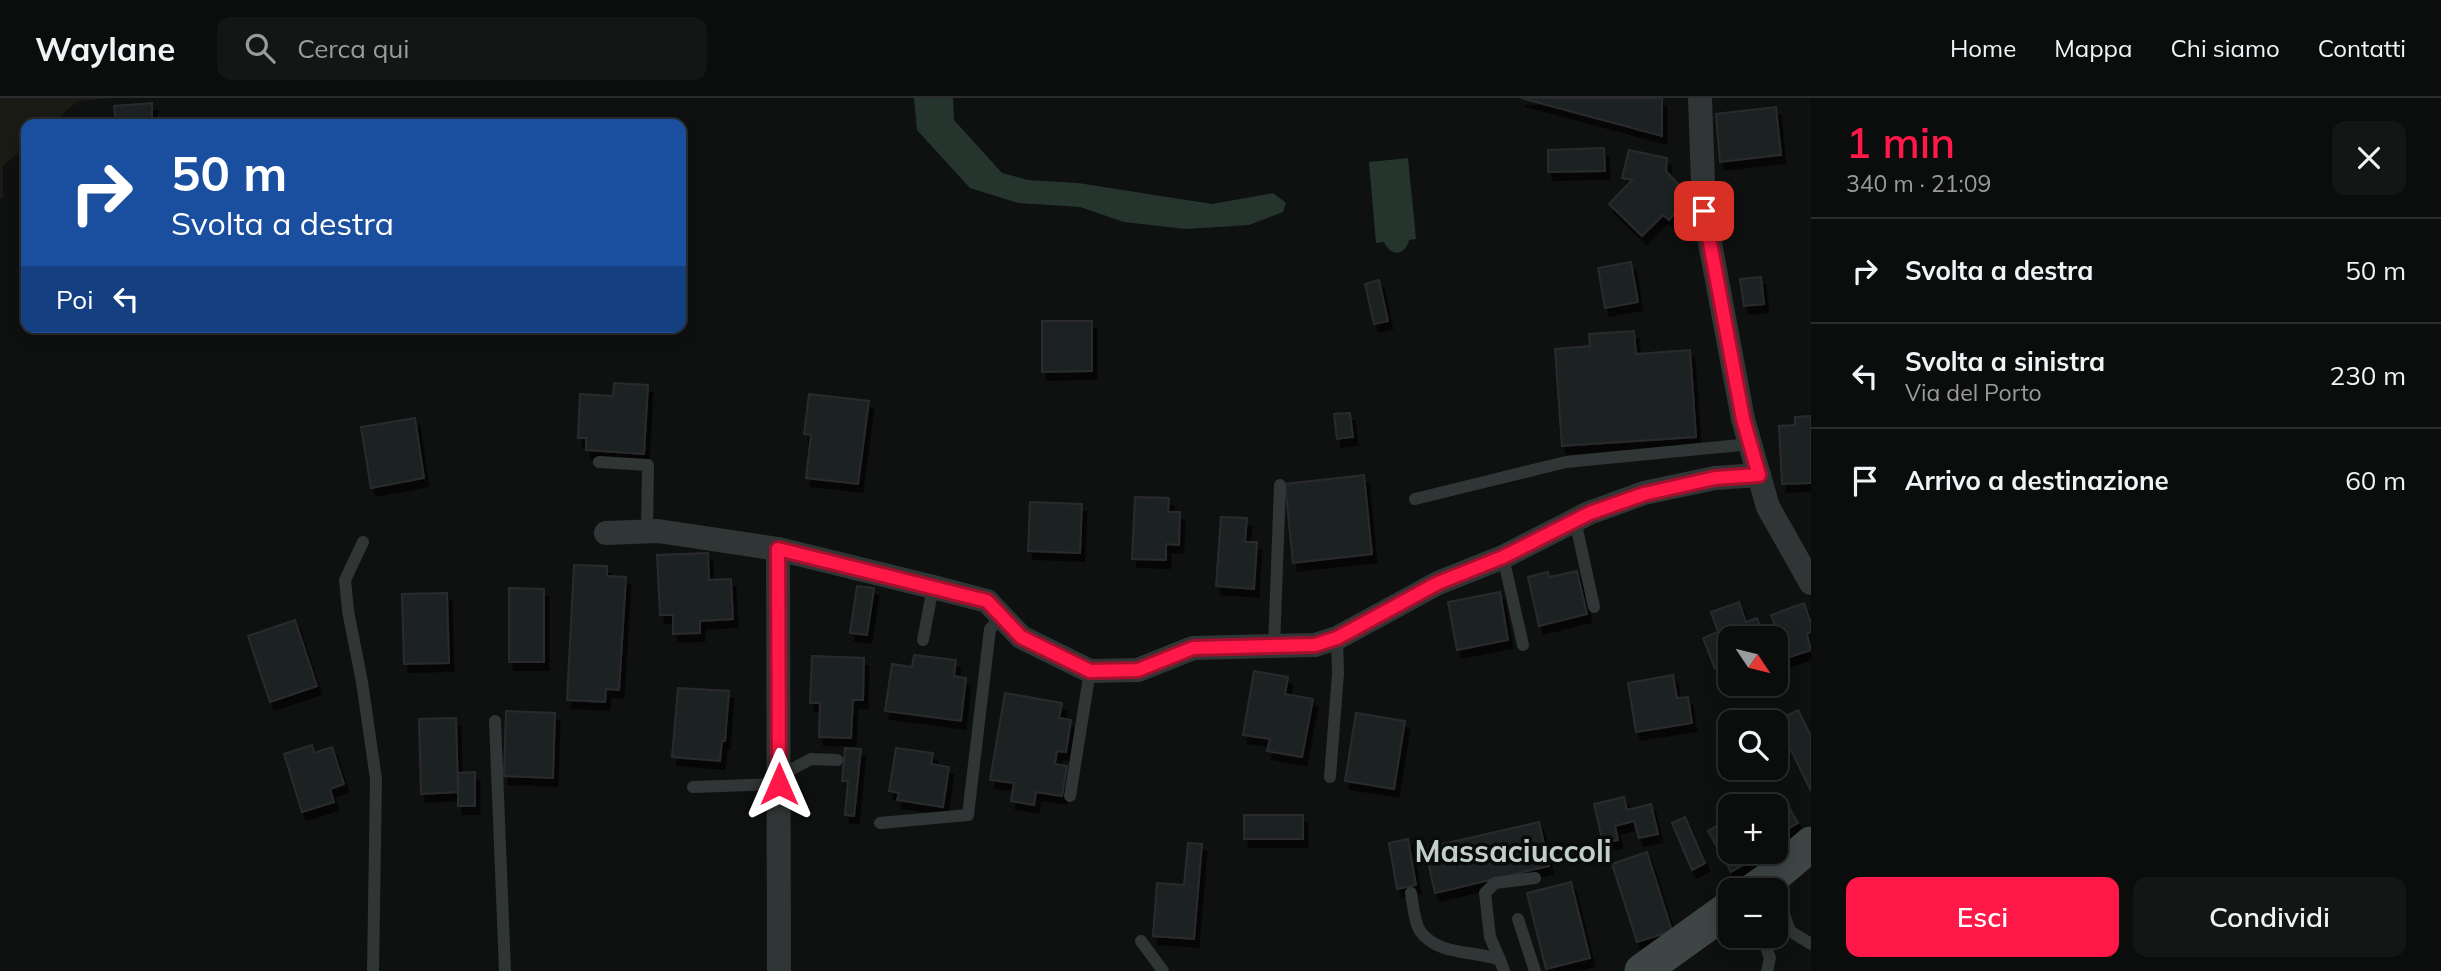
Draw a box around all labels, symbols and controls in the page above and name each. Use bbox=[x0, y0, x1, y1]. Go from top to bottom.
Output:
search box bbox=[217, 17, 707, 80]
text: Waylane bbox=[35, 28, 175, 69]
icon: search bbox=[241, 29, 279, 67]
text: Cerca qui bbox=[297, 32, 410, 65]
text: Home bbox=[1950, 33, 2016, 63]
text: Mappa bbox=[2054, 33, 2132, 63]
text: Chi siamo bbox=[2170, 33, 2280, 63]
text: Contatti bbox=[2318, 33, 2406, 63]
text: 1 min bbox=[1846, 116, 1955, 169]
button: close bbox=[2332, 121, 2406, 195]
text: 50 m bbox=[171, 142, 287, 203]
icon: right bbox=[56, 147, 147, 238]
text: 340 m · 21:09 bbox=[1846, 169, 1991, 198]
pin bbox=[1674, 181, 1734, 241]
icon: arrive bbox=[1685, 192, 1723, 230]
text: Svolta a destra bbox=[171, 203, 394, 243]
icon: right bbox=[1846, 252, 1884, 290]
text: Svolta a destra bbox=[1905, 254, 2093, 287]
text: 50 m bbox=[2345, 254, 2406, 287]
icon: left bbox=[107, 280, 145, 318]
text: Poi bbox=[56, 283, 93, 316]
text: Svolta a sinistra bbox=[1905, 345, 2105, 378]
icon: left bbox=[1846, 357, 1884, 395]
text: 230 m bbox=[2330, 359, 2406, 392]
text: Via del Porto bbox=[1905, 378, 2042, 407]
icon: arrive bbox=[1846, 462, 1884, 500]
text: Arrivo a destinazione bbox=[1905, 464, 2169, 497]
text: 60 m bbox=[2345, 464, 2406, 497]
north arrow bbox=[1718, 626, 1788, 696]
map controls bbox=[1718, 626, 1788, 948]
button: search bbox=[1718, 710, 1788, 780]
position arrow bbox=[742, 747, 816, 821]
button: + bbox=[1718, 794, 1788, 864]
district label: Massaciuccoli bbox=[1414, 832, 1612, 870]
button: Esci bbox=[1846, 877, 2119, 957]
button: Condividi bbox=[2133, 877, 2406, 957]
button: − bbox=[1718, 878, 1788, 948]

